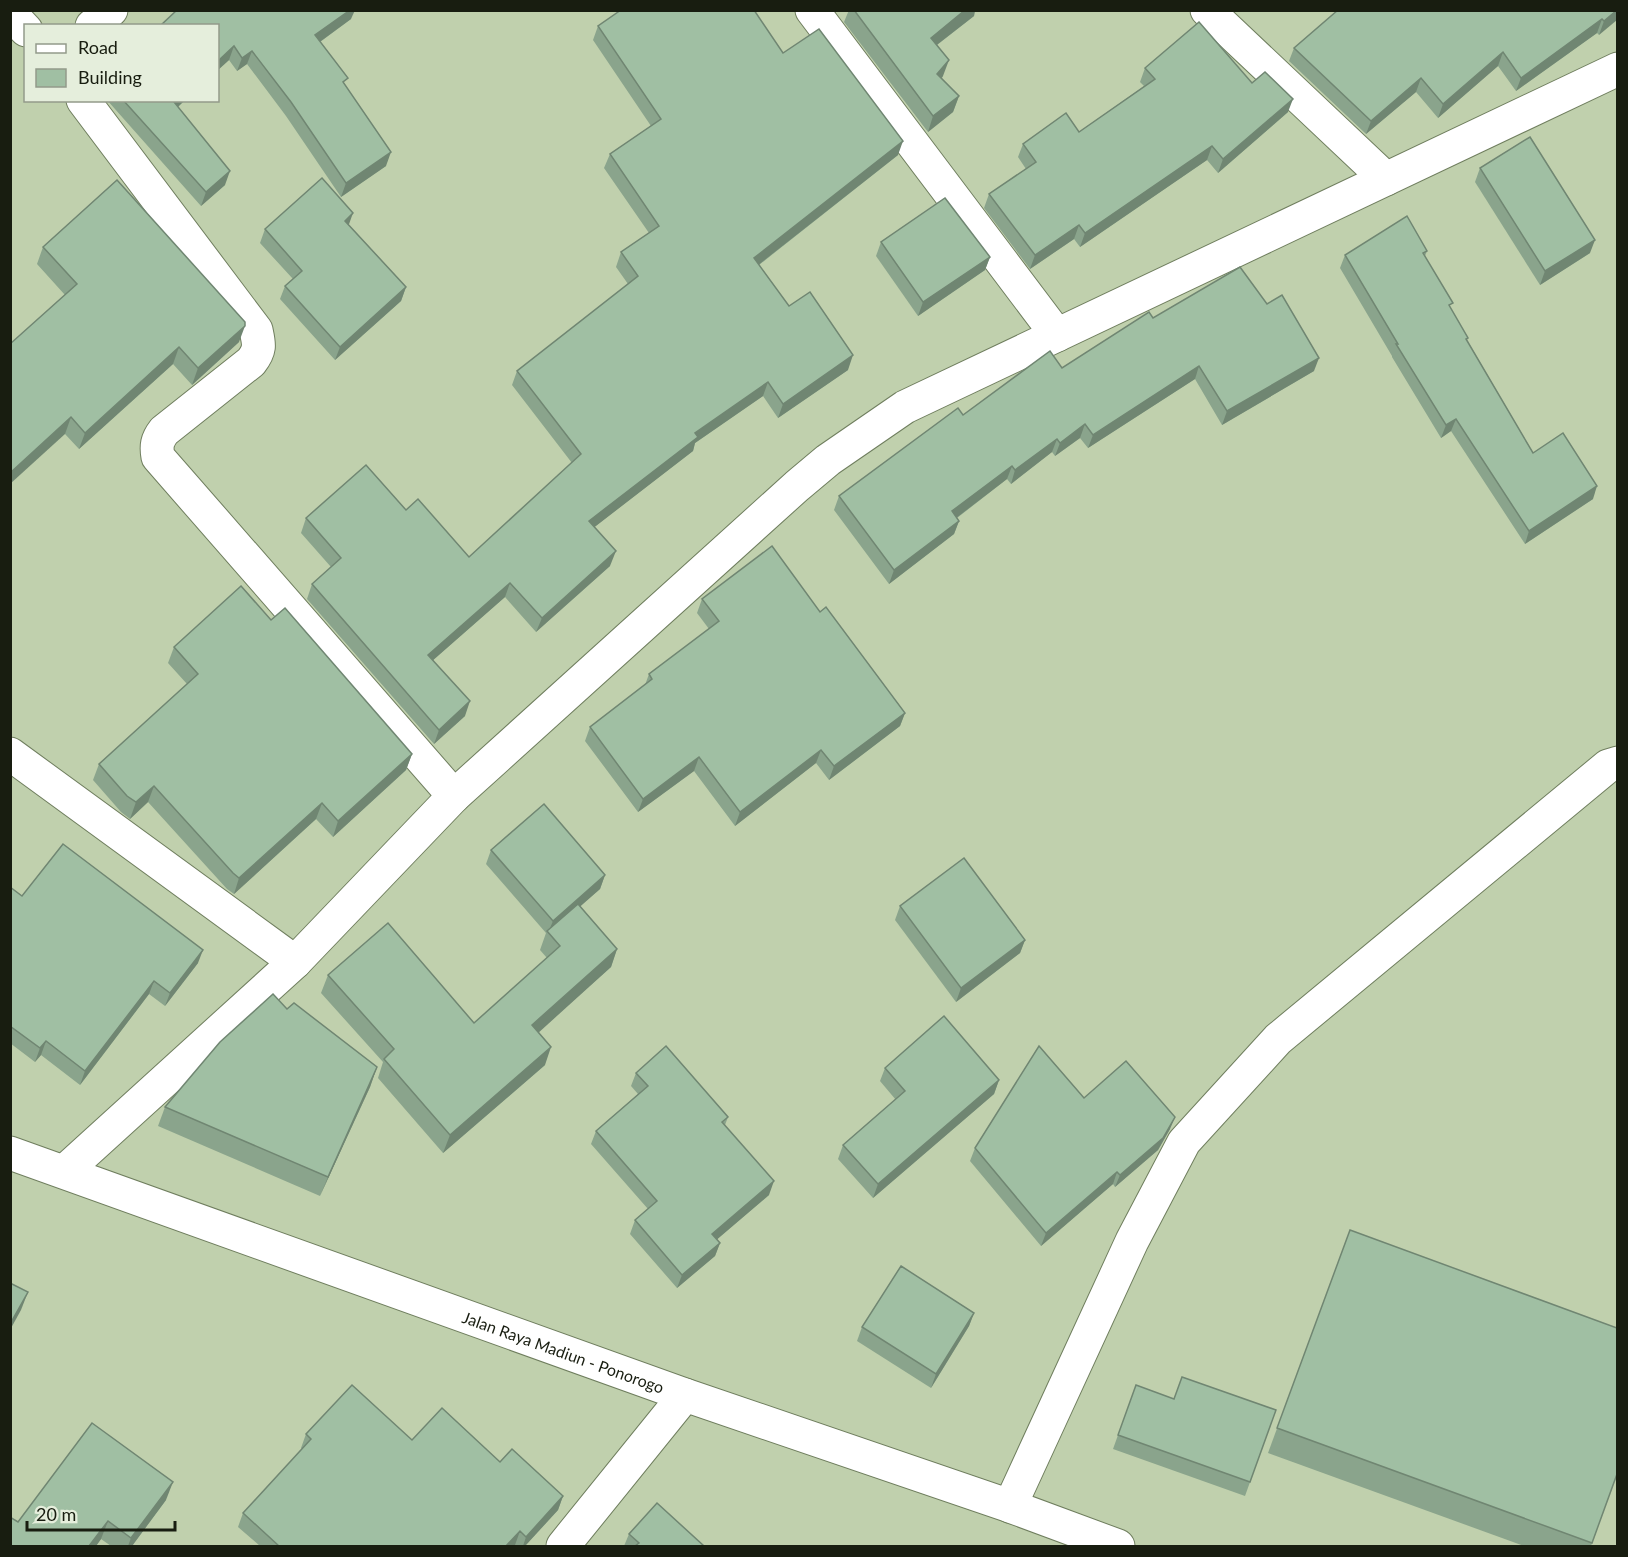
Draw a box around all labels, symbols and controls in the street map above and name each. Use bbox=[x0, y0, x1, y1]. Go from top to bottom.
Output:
legend bbox=[24, 24, 219, 102]
text: Road bbox=[78, 36, 118, 58]
text: Building bbox=[78, 66, 142, 88]
street label: Jalan Raya Madiun - Ponorogo bbox=[460, 1307, 667, 1396]
scale bar bbox=[27, 1494, 176, 1532]
text: 20 m bbox=[36, 1503, 76, 1525]

